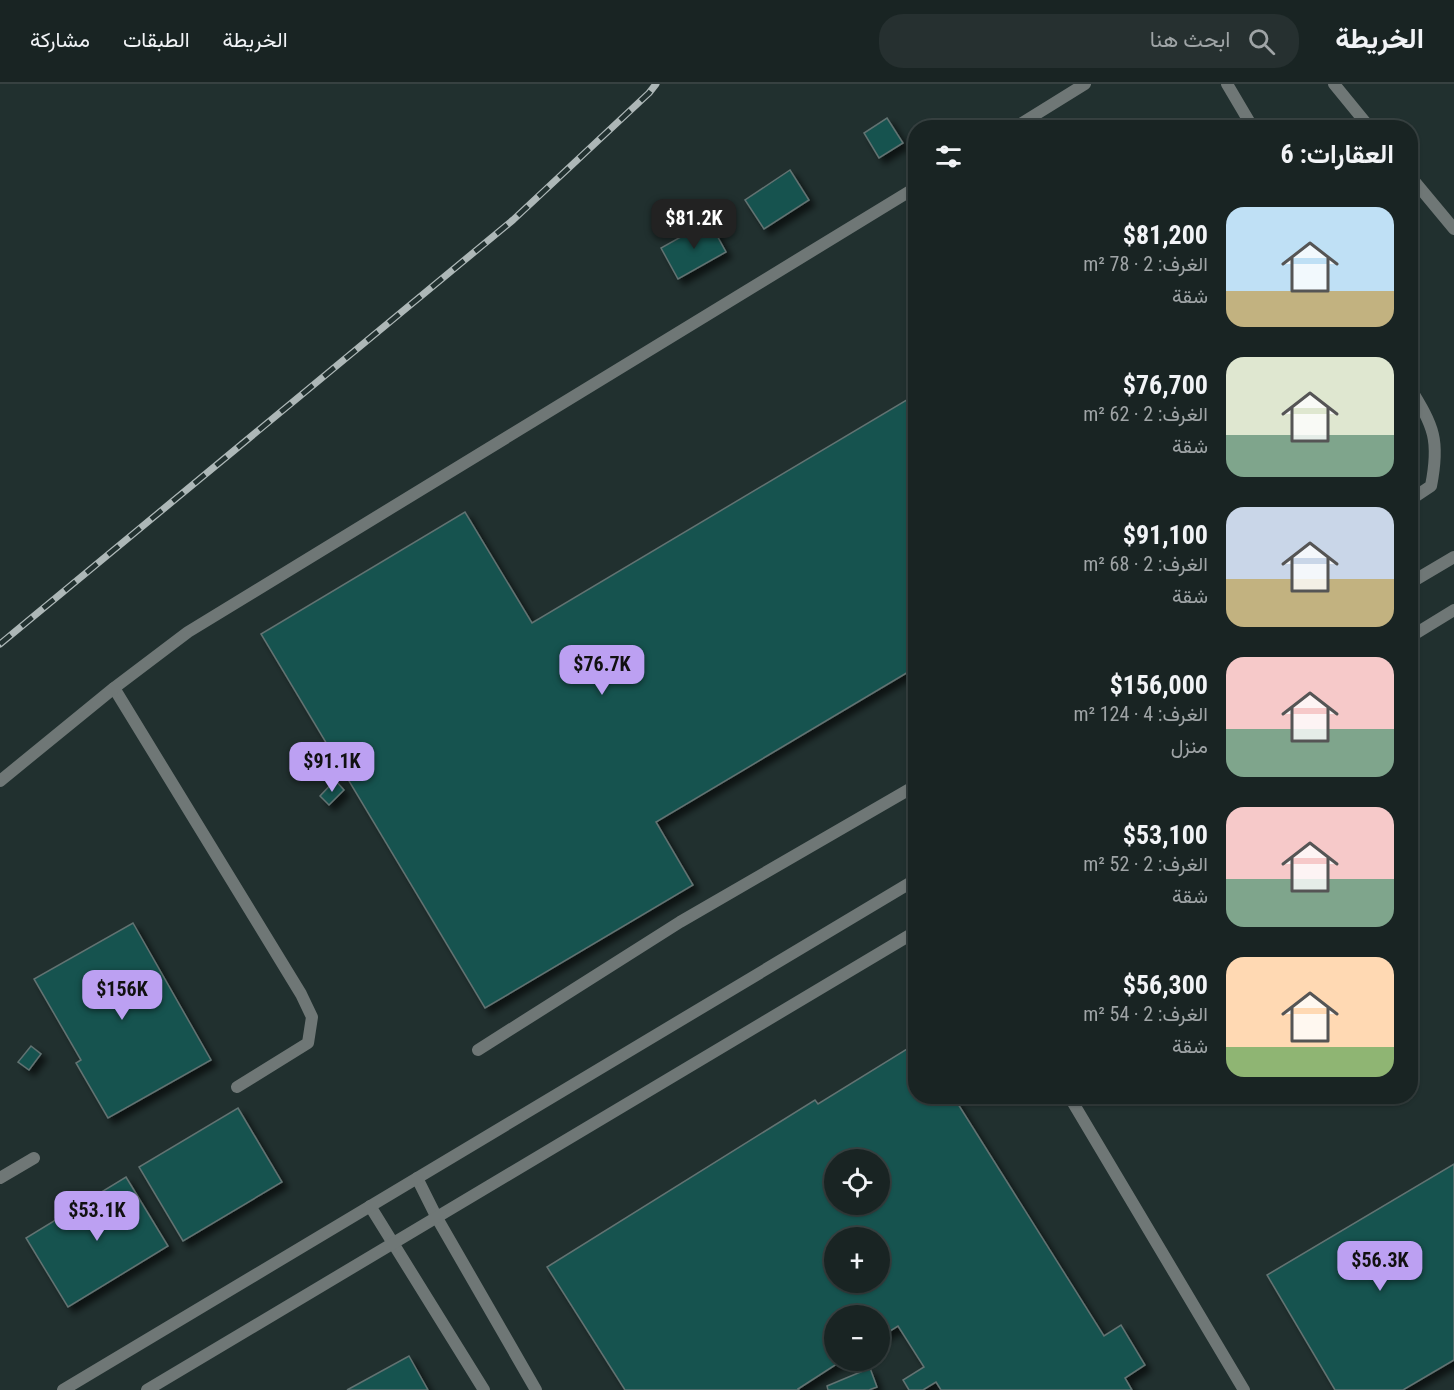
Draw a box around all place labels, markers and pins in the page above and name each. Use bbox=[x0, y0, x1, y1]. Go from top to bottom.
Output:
pin: $81.2K bbox=[645, 199, 743, 250]
pin: $76.7K bbox=[553, 645, 651, 696]
pin: $91.1K bbox=[283, 742, 381, 793]
pin: $156K bbox=[80, 970, 164, 1021]
pin: $53.1K bbox=[48, 1191, 146, 1242]
pin: $56.3K bbox=[1331, 1241, 1429, 1292]

